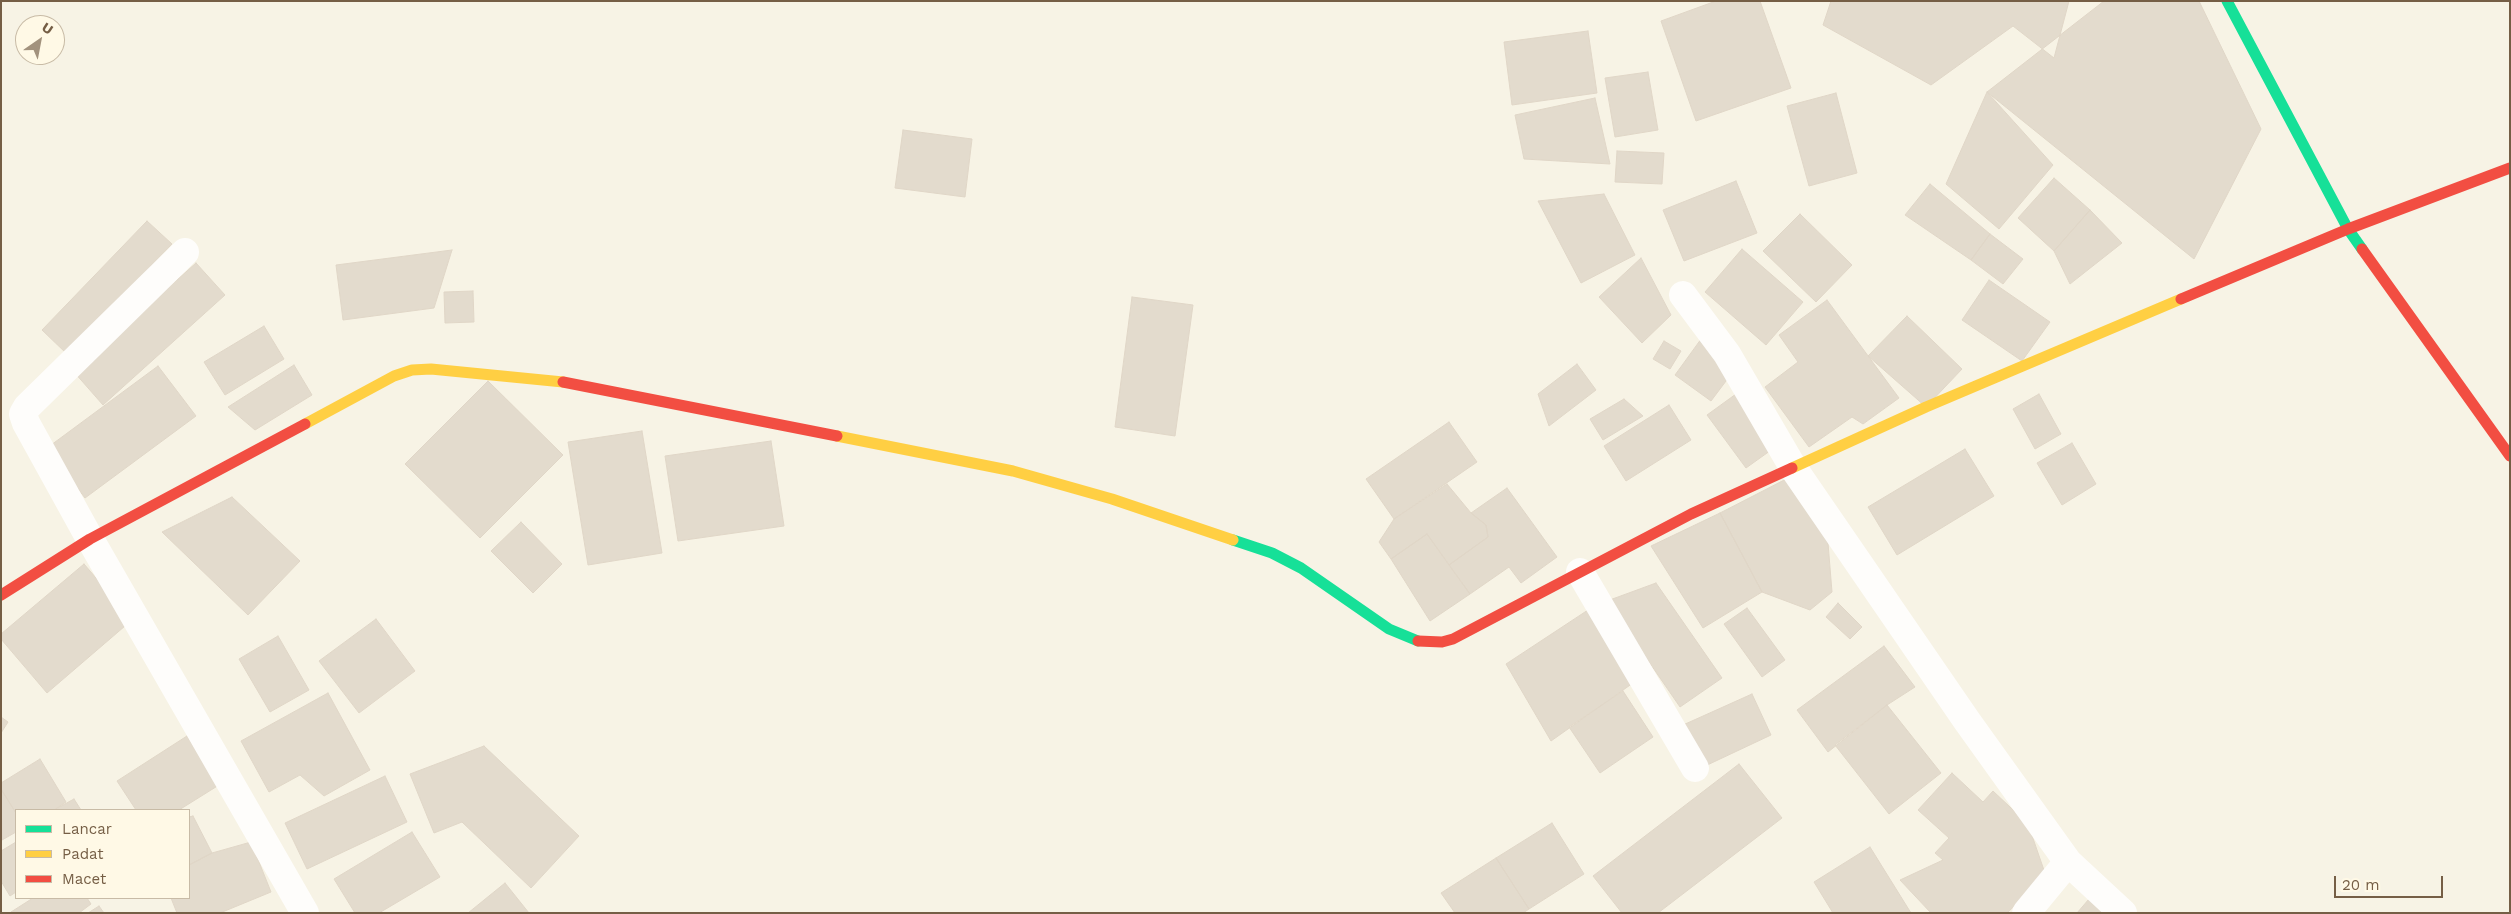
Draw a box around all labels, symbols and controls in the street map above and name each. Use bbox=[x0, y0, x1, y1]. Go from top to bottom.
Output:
north arrow bbox=[15, 15, 65, 65]
text: U bbox=[39, 19, 56, 38]
legend bbox=[15, 809, 190, 899]
text: Lancar bbox=[62, 820, 112, 838]
text: Padat bbox=[62, 845, 104, 863]
scale bar bbox=[2336, 866, 2445, 898]
text: Macet bbox=[62, 870, 106, 888]
text: 20 m bbox=[2342, 876, 2380, 894]

